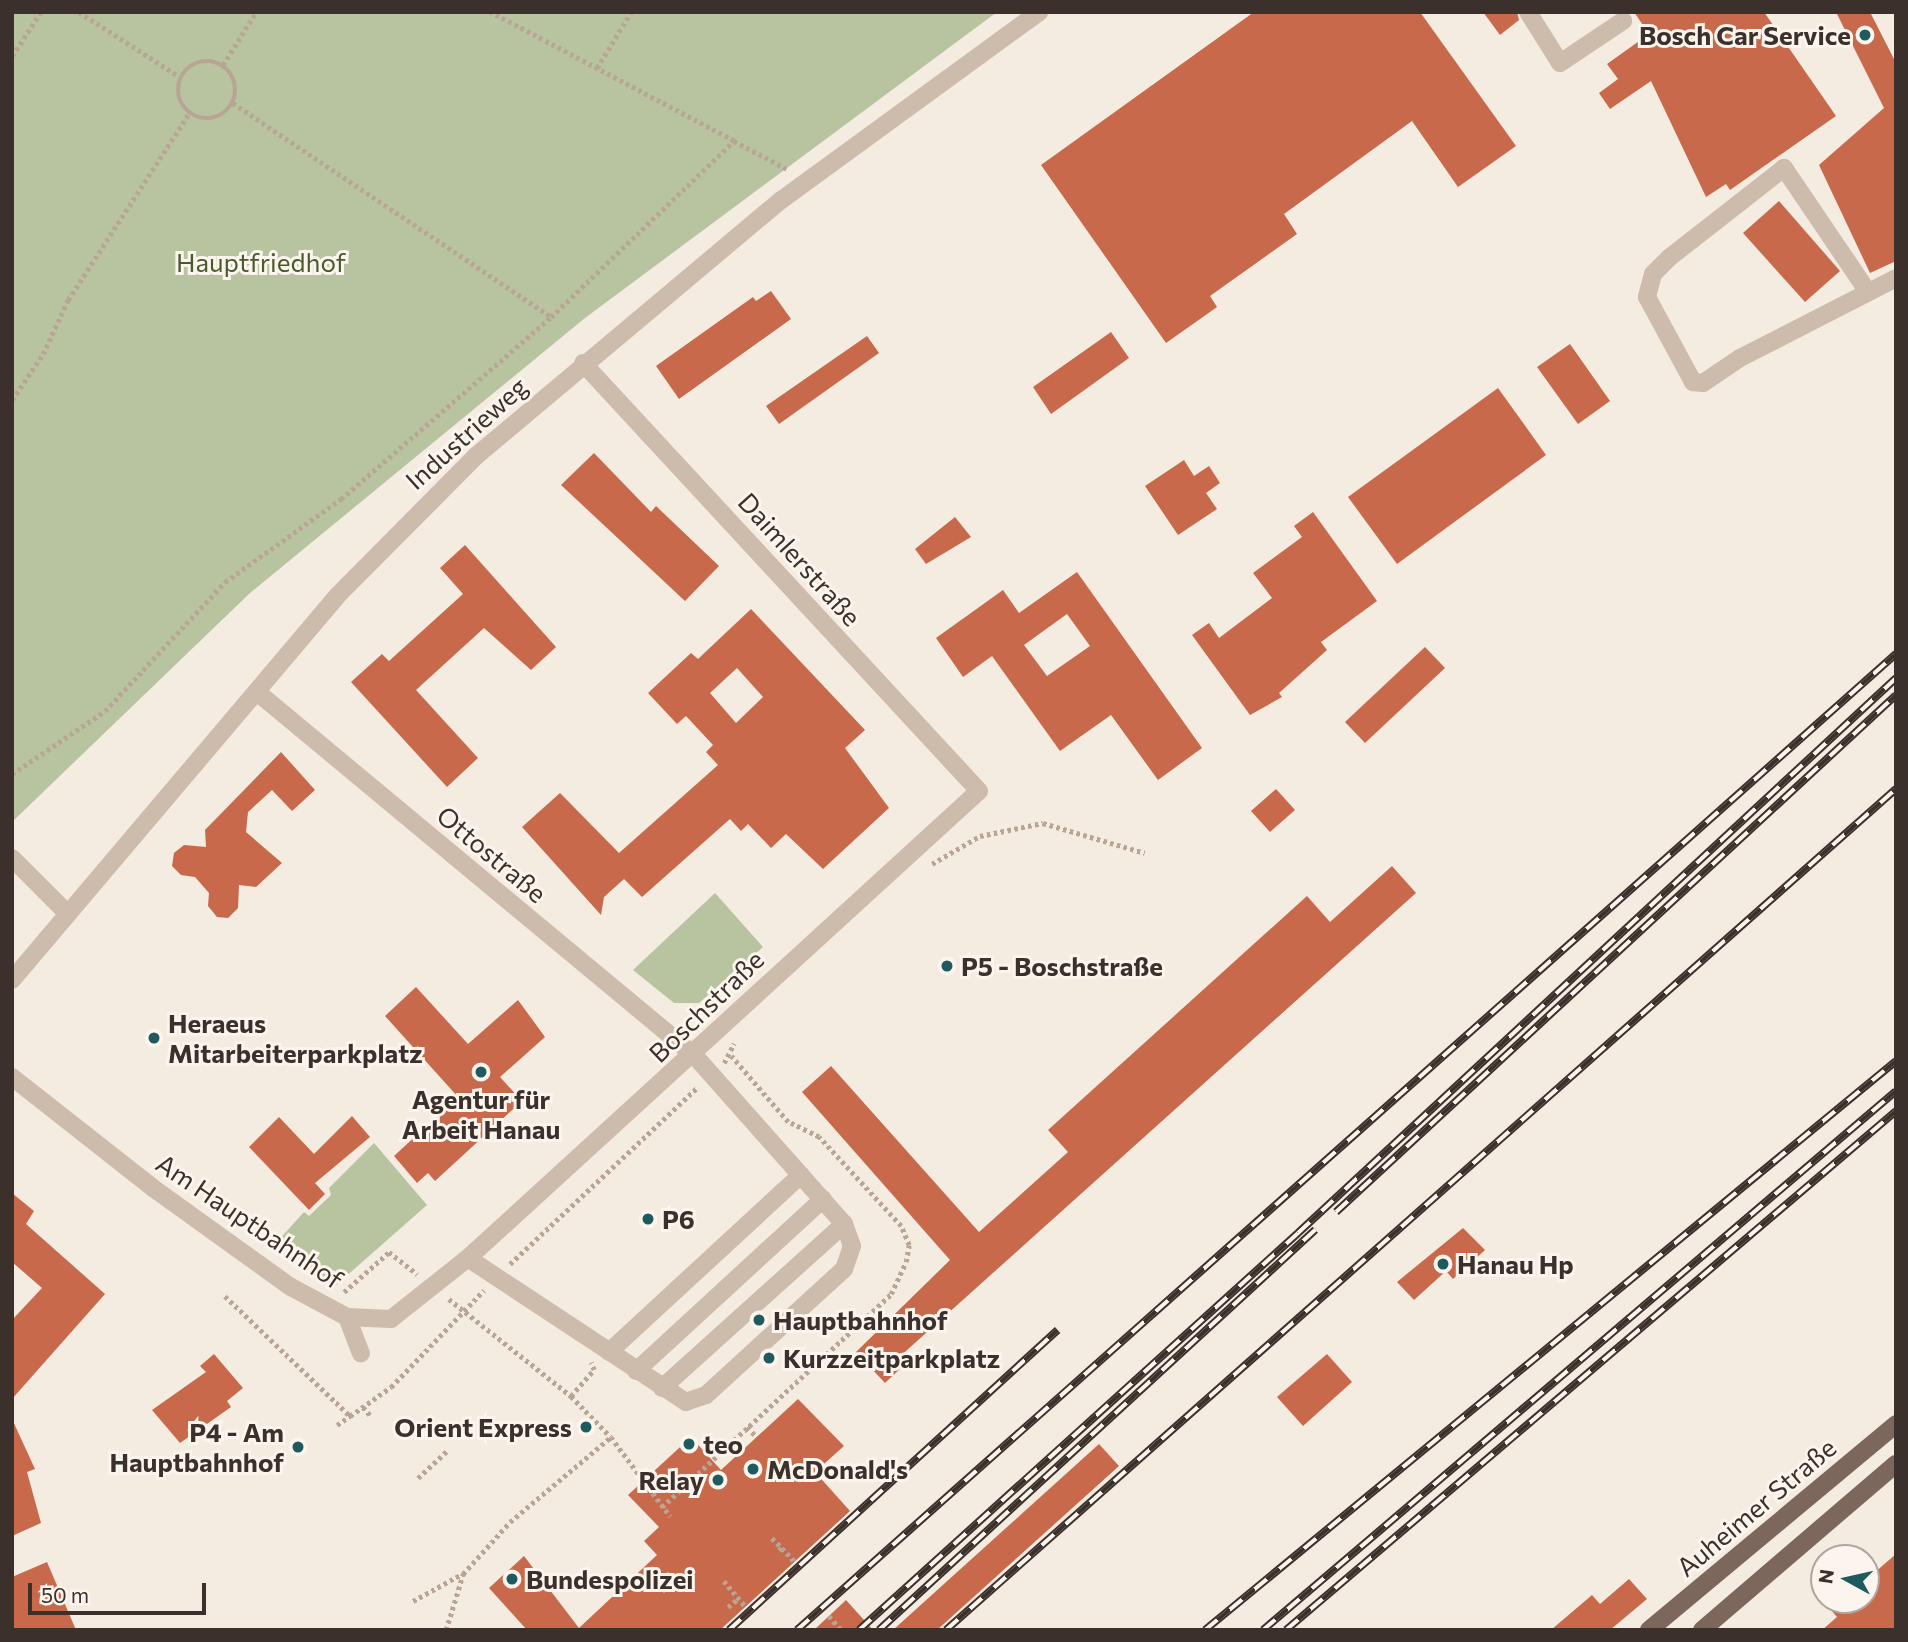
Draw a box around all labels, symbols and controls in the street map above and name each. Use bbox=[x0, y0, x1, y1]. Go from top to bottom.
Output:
place label: Bosch Car Service bbox=[1639, 19, 1851, 51]
marker: Bosch Car Service bbox=[1857, 27, 1873, 43]
park label: Hauptfriedhof bbox=[176, 246, 346, 278]
street label: Industrieweg bbox=[399, 370, 533, 496]
street label: Daimlerstraße bbox=[732, 486, 868, 632]
street label: Ottostraße bbox=[431, 799, 553, 909]
street label: Boschstraße bbox=[642, 944, 770, 1068]
place label: P5 - Boschstraße bbox=[961, 950, 1163, 982]
marker: P5 - Boschstraße bbox=[939, 958, 955, 974]
place label: Heraeus Mitarbeiterparkplatz bbox=[168, 1007, 423, 1068]
marker: Heraeus Mitarbeiterparkplatz bbox=[146, 1030, 162, 1046]
marker: Agentur für Arbeit Hanau bbox=[473, 1064, 489, 1080]
place label: Agentur für Arbeit Hanau bbox=[402, 1083, 560, 1144]
street label: Am Hauptbahnhof bbox=[151, 1147, 349, 1295]
place label: P6 bbox=[662, 1203, 695, 1235]
marker: P6 bbox=[640, 1211, 656, 1227]
place label: Hanau Hp bbox=[1457, 1248, 1574, 1280]
marker: Hanau Hp bbox=[1435, 1256, 1451, 1272]
place label: Hauptbahnhof bbox=[773, 1304, 948, 1336]
marker: Hauptbahnhof bbox=[751, 1312, 767, 1328]
place label: Kurzzeitparkplatz bbox=[783, 1342, 1000, 1374]
marker: Kurzzeitparkplatz bbox=[761, 1350, 777, 1366]
place label: Orient Express bbox=[394, 1411, 572, 1443]
place label: P4 - Am Hauptbahnhof bbox=[109, 1416, 284, 1478]
marker: Orient Express bbox=[578, 1419, 594, 1435]
place label: teo bbox=[703, 1428, 743, 1460]
street label: Auheimer Straße bbox=[1670, 1431, 1842, 1583]
marker: teo bbox=[681, 1436, 697, 1452]
marker: P4 - Am Hauptbahnhof bbox=[290, 1439, 306, 1455]
place label: McDonald's bbox=[767, 1453, 908, 1485]
marker: McDonald's bbox=[745, 1461, 761, 1477]
place label: Relay bbox=[639, 1464, 704, 1496]
marker: Relay bbox=[710, 1472, 726, 1488]
north arrow bbox=[1810, 1544, 1880, 1614]
place label: Bundespolizei bbox=[526, 1563, 694, 1595]
scale bar bbox=[32, 1568, 210, 1612]
text: N bbox=[1813, 1568, 1838, 1585]
marker: Bundespolizei bbox=[504, 1571, 520, 1587]
text: 50 m bbox=[41, 1582, 89, 1607]

